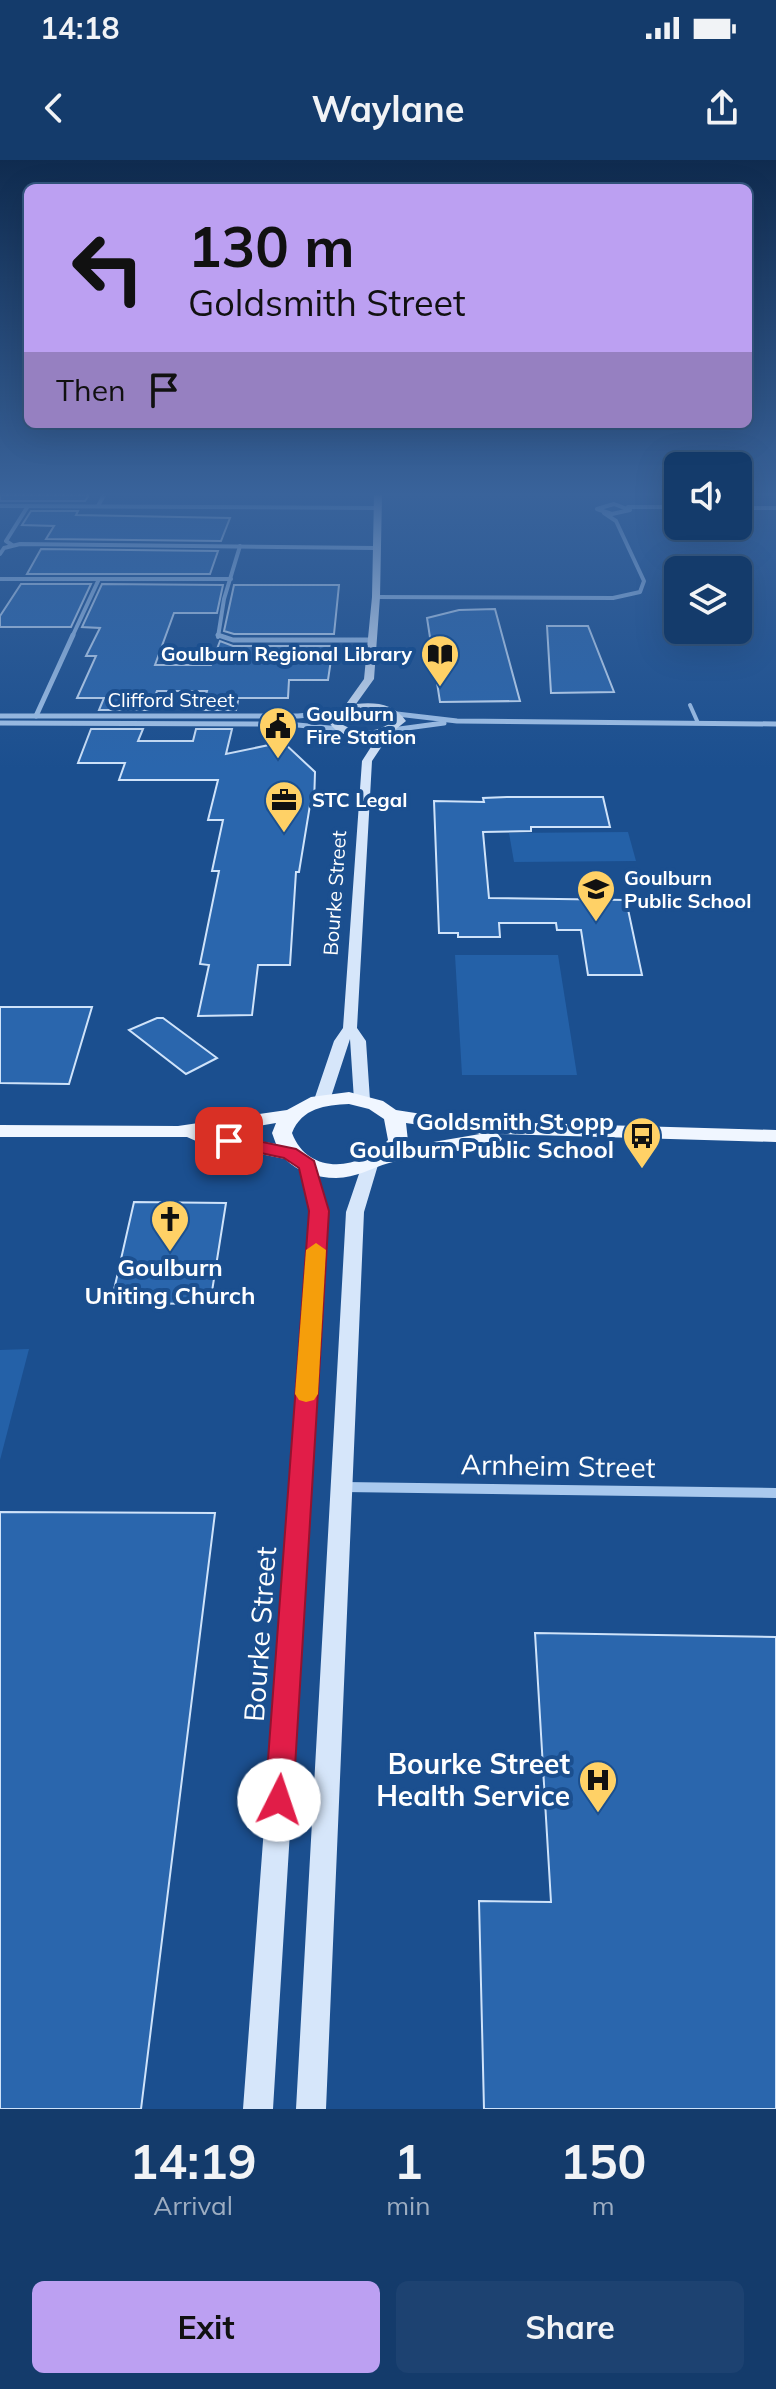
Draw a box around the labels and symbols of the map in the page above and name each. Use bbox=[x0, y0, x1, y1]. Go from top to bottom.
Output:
library icon: Goulburn Regional Library bbox=[419, 633, 461, 688]
place label: Goulburn Regional Library bbox=[161, 641, 412, 666]
street label: Clifford Street bbox=[107, 687, 235, 712]
place label: Goulburn Fire Station bbox=[306, 701, 416, 749]
public building icon: Goulburn Fire Station bbox=[257, 705, 299, 760]
office icon: STC Legal bbox=[263, 779, 305, 834]
place label: STC Legal bbox=[312, 787, 407, 812]
street label: Bourke Street bbox=[318, 830, 351, 956]
place label: Goulburn Public School bbox=[624, 865, 751, 913]
school or university icon: Goulburn Public School bbox=[575, 868, 617, 923]
place label: Goldsmith St opp Goulburn Public School bbox=[349, 1106, 614, 1164]
pin bbox=[195, 1107, 263, 1175]
bus stop icon: Goldsmith St opp Goulburn Public School bbox=[621, 1115, 663, 1170]
church icon: Goulburn Uniting Church bbox=[149, 1198, 191, 1253]
place label: Goulburn Uniting Church bbox=[85, 1252, 255, 1310]
street label: Arnheim Street bbox=[460, 1446, 656, 1485]
street label: Bourke Street bbox=[236, 1545, 283, 1723]
place label: Bourke Street Health Service bbox=[376, 1746, 570, 1813]
position arrow bbox=[237, 1758, 321, 1842]
hospital icon: Bourke Street Health Service bbox=[577, 1759, 619, 1814]

